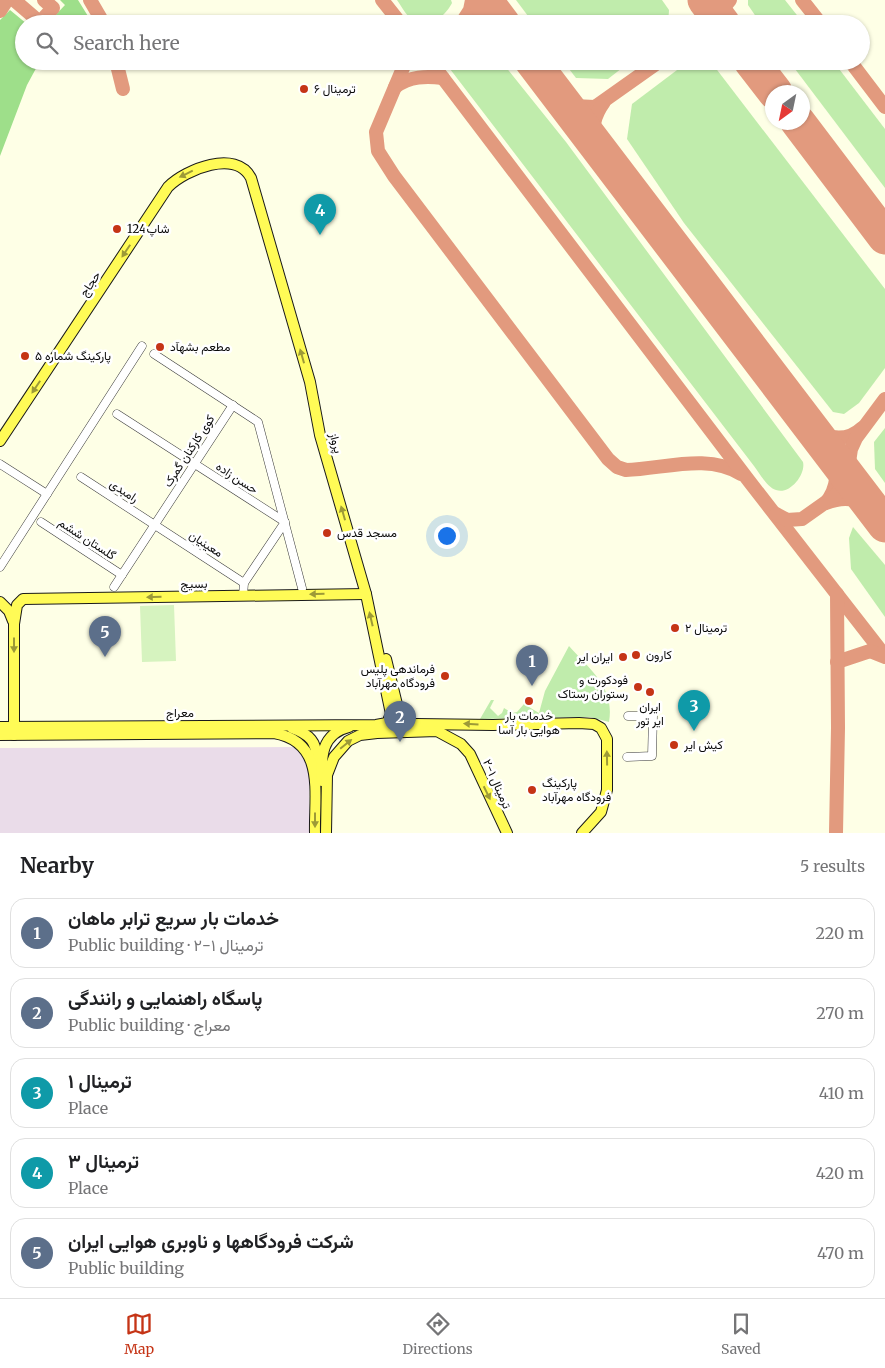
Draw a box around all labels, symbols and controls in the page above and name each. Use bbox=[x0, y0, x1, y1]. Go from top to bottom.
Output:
search box bbox=[15, 15, 870, 70]
icon: search bbox=[33, 29, 61, 57]
text: Search here bbox=[73, 31, 180, 55]
place label: ترمینال ۶ bbox=[314, 81, 356, 97]
marker: ترمینال ۶ bbox=[298, 83, 310, 95]
north arrow bbox=[765, 85, 810, 130]
one-way arrow bbox=[179, 169, 194, 178]
pin: 4 bbox=[304, 194, 336, 235]
place label: 124شاپ bbox=[127, 221, 170, 237]
marker: 124شاپ bbox=[111, 223, 123, 235]
one-way arrow bbox=[122, 244, 131, 258]
street label: حجاج bbox=[76, 268, 105, 300]
place label: مطعم بشهآد bbox=[170, 339, 230, 355]
marker: مطعم بشهآد bbox=[154, 341, 166, 353]
place label: پارکینگ شماره ۵ bbox=[35, 348, 111, 364]
one-way arrow bbox=[298, 348, 306, 363]
marker: پارکینگ شماره ۵ bbox=[19, 350, 31, 362]
one-way arrow bbox=[31, 380, 41, 394]
street label: کوی کارکنان گمرک bbox=[160, 412, 218, 490]
street label: پرواز bbox=[325, 430, 346, 455]
street label: حسن زاده bbox=[213, 458, 261, 498]
street label: رامبدی bbox=[106, 476, 142, 506]
one-way arrow bbox=[338, 505, 346, 520]
street label: گلستان ششم bbox=[55, 515, 119, 563]
your location bbox=[434, 523, 460, 549]
place label: مسجد قدس bbox=[337, 525, 397, 541]
street label: معینیان bbox=[187, 527, 226, 560]
marker: مسجد قدس bbox=[321, 527, 333, 539]
street label: بسیج bbox=[180, 576, 208, 593]
one-way arrow bbox=[309, 590, 325, 598]
one-way arrow bbox=[146, 593, 162, 601]
one-way arrow bbox=[367, 611, 375, 626]
pin: 5 bbox=[89, 616, 121, 657]
place label: ترمینال ۲ bbox=[685, 620, 727, 636]
marker: ترمینال ۲ bbox=[669, 622, 681, 634]
one-way arrow bbox=[10, 637, 18, 653]
pin: 1 bbox=[516, 645, 548, 686]
place label: کارون bbox=[646, 647, 672, 663]
place label: ایران ایر bbox=[576, 649, 613, 665]
marker: کارون bbox=[630, 649, 642, 661]
marker: ایران ایر bbox=[617, 651, 629, 663]
place label: فرماندهی پلیس فرودگاه مهرآباد bbox=[361, 661, 435, 691]
marker: فرماندهی پلیس فرودگاه مهرآباد bbox=[439, 670, 451, 682]
place label: فودکورت و رستوران رستاک bbox=[558, 672, 628, 702]
marker: فودکورت و رستوران رستاک bbox=[632, 681, 644, 693]
marker: ایران ایر تور bbox=[644, 686, 656, 698]
pin: 3 bbox=[678, 690, 710, 731]
marker: خدمات بار هوایی بار آسا bbox=[523, 695, 535, 707]
place label: ایران ایر تور bbox=[635, 699, 664, 729]
pin: 2 bbox=[384, 701, 416, 742]
street label: معراج bbox=[166, 705, 194, 722]
place label: خدمات بار هوایی بار آسا bbox=[498, 708, 560, 738]
one-way arrow bbox=[463, 720, 479, 728]
place label: کیش ایر bbox=[683, 737, 723, 753]
one-way arrow bbox=[339, 739, 352, 750]
marker: کیش ایر bbox=[668, 739, 680, 751]
one-way arrow bbox=[603, 750, 611, 766]
street label: ترمینال ۱-۲ bbox=[479, 757, 515, 812]
place label: پارکینگ فرودگاه مهرآباد bbox=[542, 775, 611, 805]
marker: پارکینگ فرودگاه مهرآباد bbox=[526, 784, 538, 796]
one-way arrow bbox=[483, 786, 491, 800]
one-way arrow bbox=[311, 812, 319, 828]
text: Nearby bbox=[20, 852, 94, 879]
text: 5 results bbox=[800, 856, 865, 876]
text: خدمات بار سریع ترابر ماهان bbox=[68, 906, 279, 930]
text: 1 bbox=[33, 923, 41, 943]
text: 220 m bbox=[816, 923, 864, 943]
text: Public building · ترمینال ۱-۲ bbox=[68, 935, 264, 955]
text: پاسگاه راهنمایی و رانندگی bbox=[68, 986, 262, 1010]
text: 2 bbox=[32, 1003, 42, 1023]
text: 270 m bbox=[816, 1003, 864, 1023]
text: Public building · معراج bbox=[68, 1015, 231, 1035]
text: ترمینال ۱ bbox=[68, 1069, 132, 1093]
text: 3 bbox=[32, 1083, 42, 1103]
text: 410 m bbox=[819, 1083, 864, 1103]
text: Place bbox=[68, 1098, 108, 1118]
text: ترمینال ۳ bbox=[68, 1149, 139, 1173]
text: 4 bbox=[32, 1163, 42, 1183]
text: 420 m bbox=[816, 1163, 864, 1183]
text: Place bbox=[68, 1178, 108, 1198]
text: شرکت فرودگاهها و ناوبری هوایی ایران bbox=[68, 1229, 354, 1253]
text: 5 bbox=[32, 1243, 42, 1263]
text: 470 m bbox=[817, 1243, 864, 1263]
text: Public building bbox=[68, 1258, 184, 1278]
tab: Map bbox=[124, 1310, 154, 1358]
tab: Directions bbox=[403, 1310, 473, 1358]
tab: Saved bbox=[721, 1310, 761, 1358]

